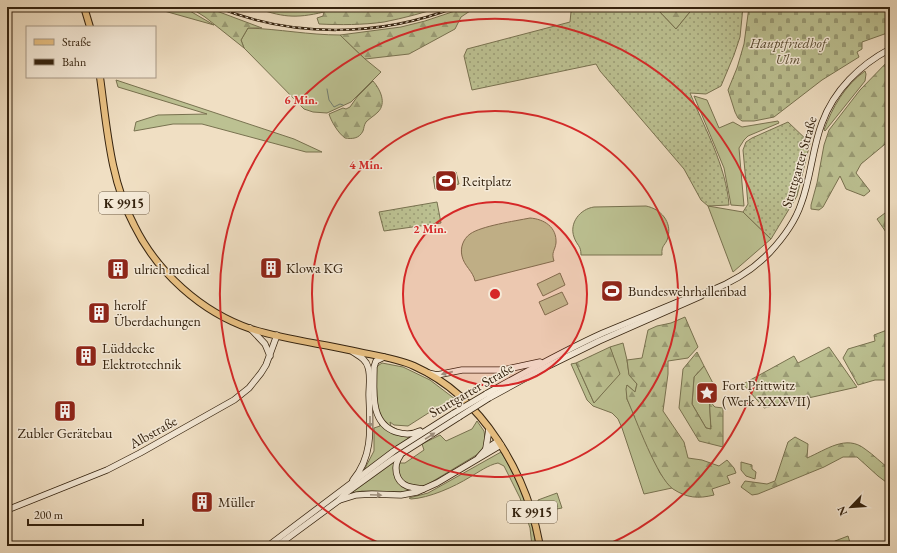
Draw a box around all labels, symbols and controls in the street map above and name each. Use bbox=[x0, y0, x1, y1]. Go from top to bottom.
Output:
legend bbox=[26, 26, 156, 78]
text: Straße bbox=[62, 34, 91, 50]
park label: Hauptfriedhof Ulm bbox=[749, 34, 830, 68]
text: Bahn bbox=[62, 54, 87, 70]
text: 6 Min. bbox=[284, 92, 318, 108]
street label: Stuttgarter Straße bbox=[777, 114, 821, 210]
text: 4 Min. bbox=[349, 157, 383, 173]
sports icon: Reitplatz bbox=[433, 168, 459, 194]
place label: Reitplatz bbox=[462, 172, 512, 190]
road number: K 9915 bbox=[99, 192, 149, 214]
text: 2 Min. bbox=[413, 221, 447, 237]
building icon: Klowa KG bbox=[258, 255, 284, 281]
building icon: ulrich medical bbox=[105, 256, 131, 282]
place label: Klowa KG bbox=[286, 259, 343, 277]
place label: ulrich medical bbox=[134, 260, 210, 278]
sports icon: Bundeswehrhallenbad bbox=[599, 278, 625, 304]
place label: Bundeswehrhallenbad bbox=[628, 282, 748, 300]
centre of rings bbox=[488, 287, 502, 301]
place label: herolf Überdachungen bbox=[114, 296, 202, 330]
building icon: herolf Überdachungen bbox=[86, 300, 112, 326]
place label: Lüddecke Elektrotechnik bbox=[102, 339, 182, 373]
building icon: Lüddecke Elektrotechnik bbox=[73, 343, 99, 369]
street label: Stuttgarter Straße bbox=[426, 358, 517, 421]
one-way arrow bbox=[440, 370, 453, 376]
place label: Fort Prittwitz (Werk XXXVII) bbox=[722, 376, 810, 410]
place icon: Fort Prittwitz (Werk XXXVII) bbox=[694, 380, 720, 406]
building icon: Zubler Gerätebau bbox=[52, 398, 78, 424]
street label: Albstraße bbox=[125, 411, 181, 453]
one-way arrow bbox=[367, 416, 373, 429]
place label: Zubler Gerätebau bbox=[18, 424, 113, 442]
one-way arrow bbox=[424, 432, 436, 439]
north arrow bbox=[831, 487, 871, 527]
building icon: Müller bbox=[189, 489, 215, 515]
one-way arrow bbox=[370, 491, 382, 498]
place label: Müller bbox=[218, 493, 255, 511]
scale bar bbox=[28, 501, 143, 527]
road number: K 9915 bbox=[507, 501, 557, 523]
text: N bbox=[834, 504, 850, 518]
text: 200 m bbox=[34, 507, 64, 523]

